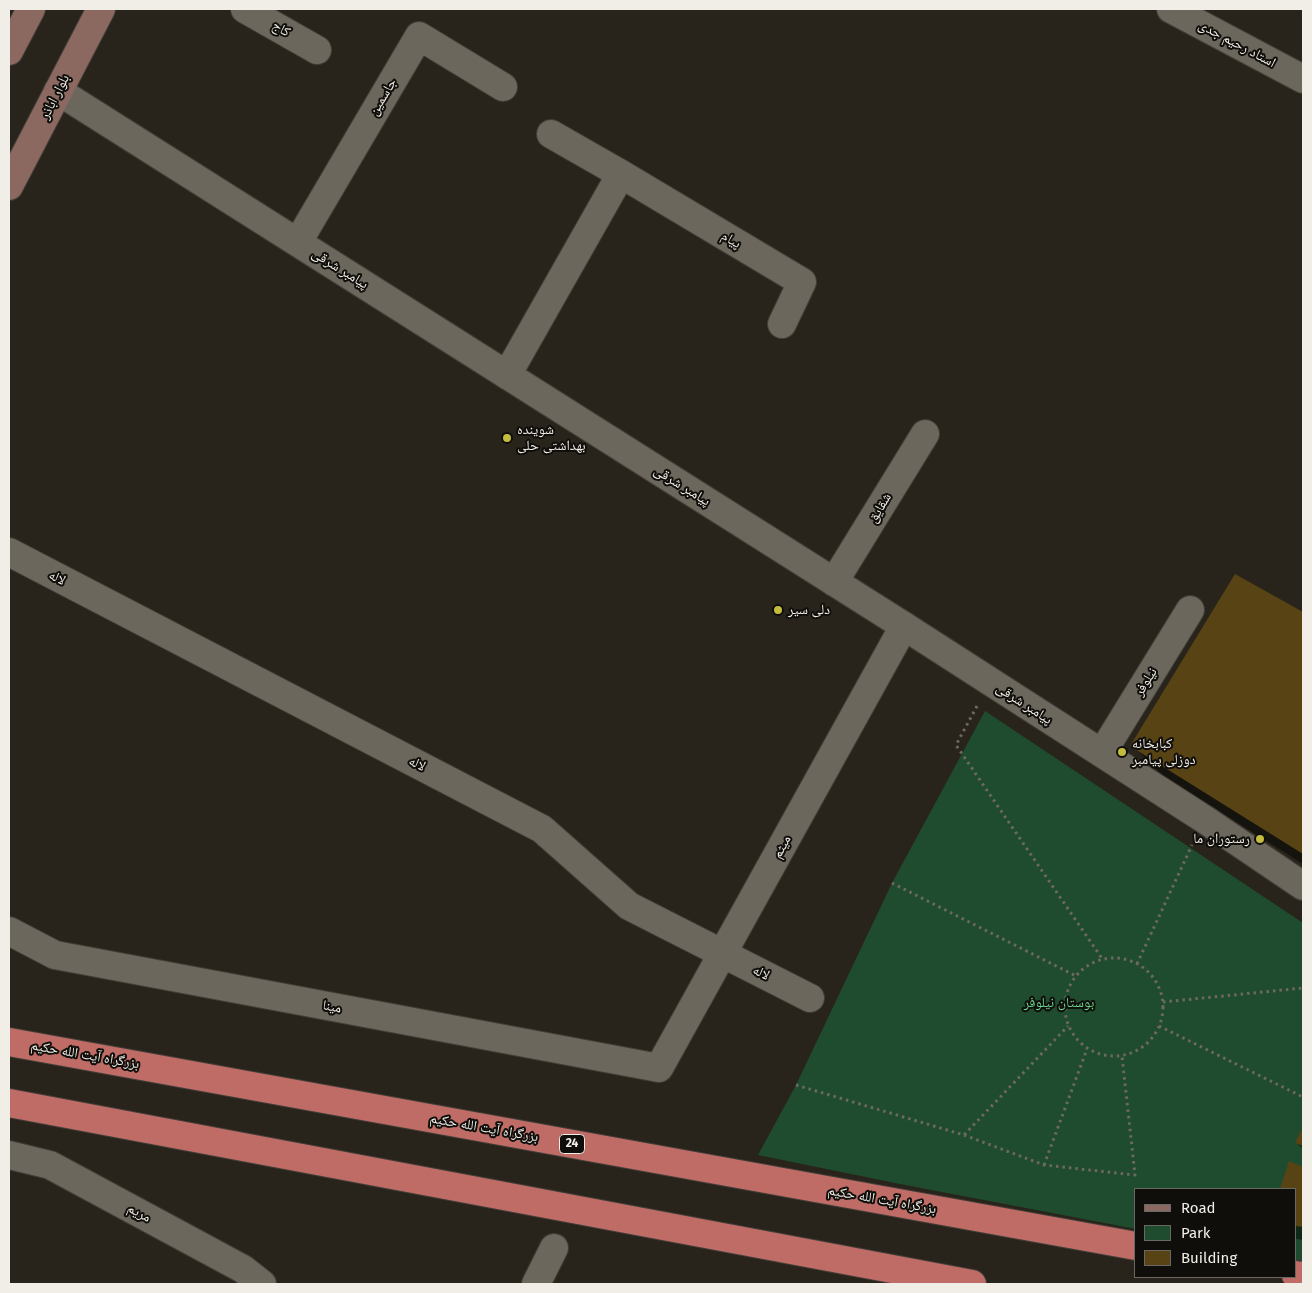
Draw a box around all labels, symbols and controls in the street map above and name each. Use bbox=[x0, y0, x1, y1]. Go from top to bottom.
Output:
street label: کاج bbox=[269, 17, 293, 41]
street label: استاد رحیم جدی bbox=[1195, 17, 1279, 71]
street label: بلوار اباذر bbox=[37, 72, 73, 122]
street label: جاسمین bbox=[365, 75, 401, 119]
street label: پیام bbox=[718, 228, 744, 252]
street label: پیامبر شرقی bbox=[309, 245, 371, 293]
place label: شوینده بهداشتی حلی bbox=[517, 422, 586, 454]
marker: شوینده بهداشتی حلی bbox=[501, 432, 513, 444]
street label: پیامبر شرقی bbox=[651, 462, 713, 510]
street label: شقایق bbox=[865, 490, 895, 526]
street label: لاله bbox=[46, 567, 68, 589]
place label: دلی سیر bbox=[788, 602, 830, 618]
marker: دلی سیر bbox=[772, 604, 784, 616]
street label: نیلوفر bbox=[1131, 665, 1161, 699]
street label: پیامبر شرقی bbox=[993, 680, 1055, 728]
place label: کبابخانه دوزلی پیامبر bbox=[1132, 736, 1196, 769]
marker: کبابخانه دوزلی پیامبر bbox=[1116, 746, 1128, 758]
street label: لاله bbox=[406, 753, 428, 775]
place label: رستوران ما bbox=[1193, 831, 1250, 847]
street label: میثم bbox=[769, 832, 795, 862]
marker: رستوران ما bbox=[1254, 833, 1266, 845]
street label: لاله bbox=[750, 962, 772, 984]
park label: بوستان نیلوفر bbox=[1024, 995, 1094, 1011]
street label: مینا bbox=[321, 997, 343, 1017]
street label: بزرگراه آیت الله حکیم bbox=[29, 1037, 141, 1073]
street label: بزرگراه آیت الله حکیم bbox=[428, 1110, 540, 1146]
road number: 24 bbox=[560, 1134, 584, 1154]
street label: بزرگراه آیت الله حکیم bbox=[826, 1182, 938, 1218]
legend bbox=[1134, 1188, 1297, 1278]
text: Road bbox=[1181, 1199, 1216, 1217]
street label: مریم bbox=[124, 1200, 154, 1226]
text: Park bbox=[1181, 1224, 1211, 1242]
text: Building bbox=[1181, 1249, 1237, 1267]

